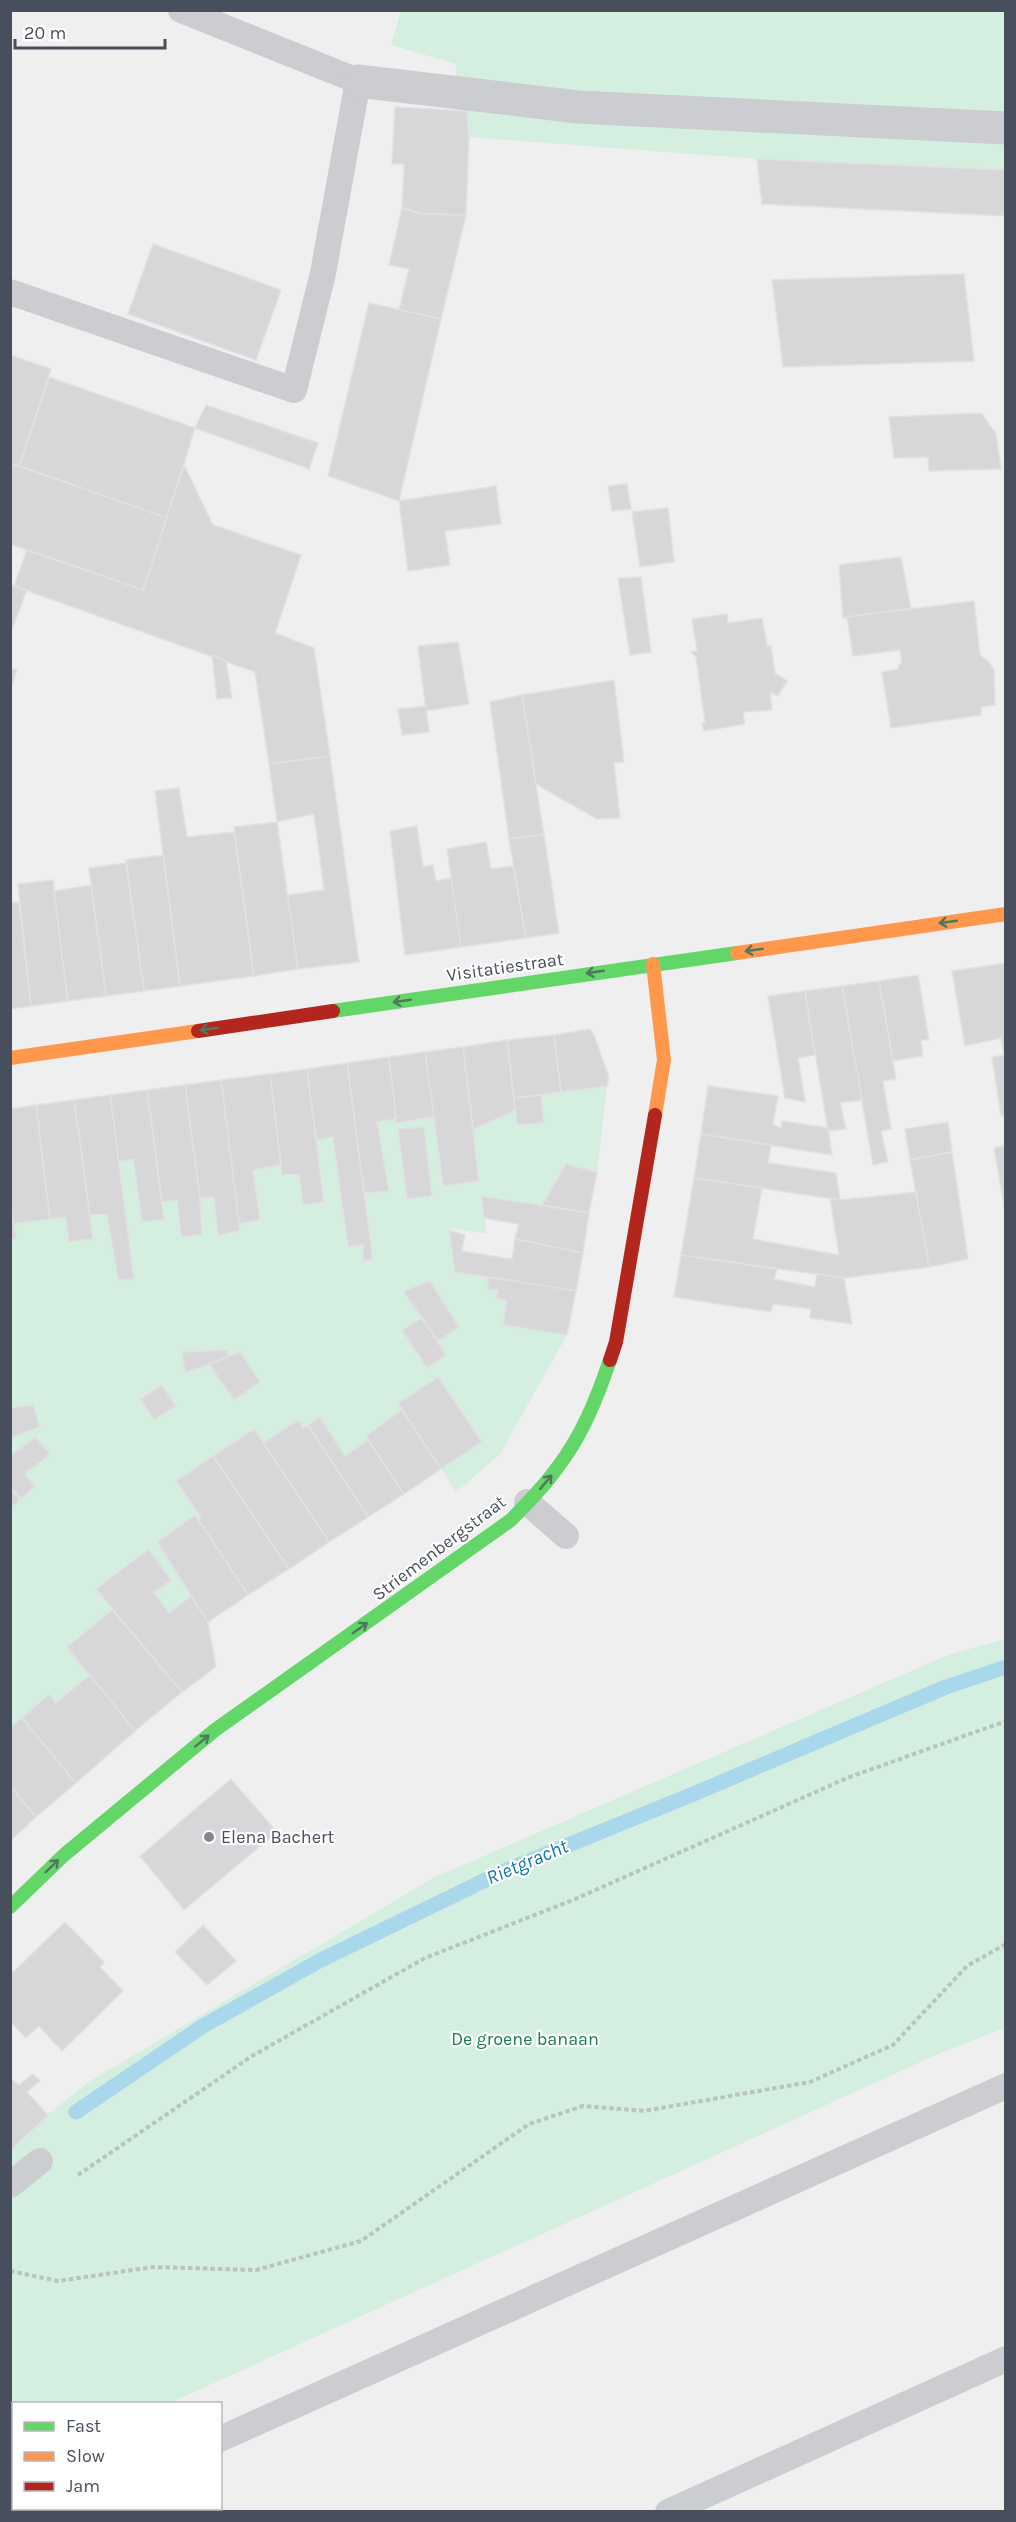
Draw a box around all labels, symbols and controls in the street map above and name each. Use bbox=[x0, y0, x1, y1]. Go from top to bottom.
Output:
scale bar bbox=[15, 12, 165, 50]
text: 20 m bbox=[24, 22, 66, 44]
one-way arrow bbox=[938, 917, 958, 928]
one-way arrow bbox=[745, 944, 765, 955]
street label: Visitatiestraat bbox=[445, 948, 565, 986]
one-way arrow bbox=[586, 967, 606, 978]
one-way arrow bbox=[393, 995, 413, 1006]
one-way arrow bbox=[200, 1024, 220, 1035]
one-way arrow bbox=[539, 1475, 553, 1490]
street label: Striemenbergstraat bbox=[368, 1491, 510, 1605]
one-way arrow bbox=[352, 1622, 368, 1634]
one-way arrow bbox=[194, 1734, 209, 1748]
place label: Elena Bachert bbox=[221, 1826, 334, 1848]
marker: Elena Bachert bbox=[202, 1830, 216, 1844]
water label: Rietgracht bbox=[483, 1834, 571, 1889]
one-way arrow bbox=[45, 1859, 60, 1874]
park label: De groene banaan bbox=[451, 2028, 599, 2050]
legend bbox=[12, 2402, 222, 2510]
text: Fast bbox=[66, 2415, 101, 2437]
text: Slow bbox=[66, 2445, 105, 2467]
text: Jam bbox=[66, 2475, 100, 2497]

